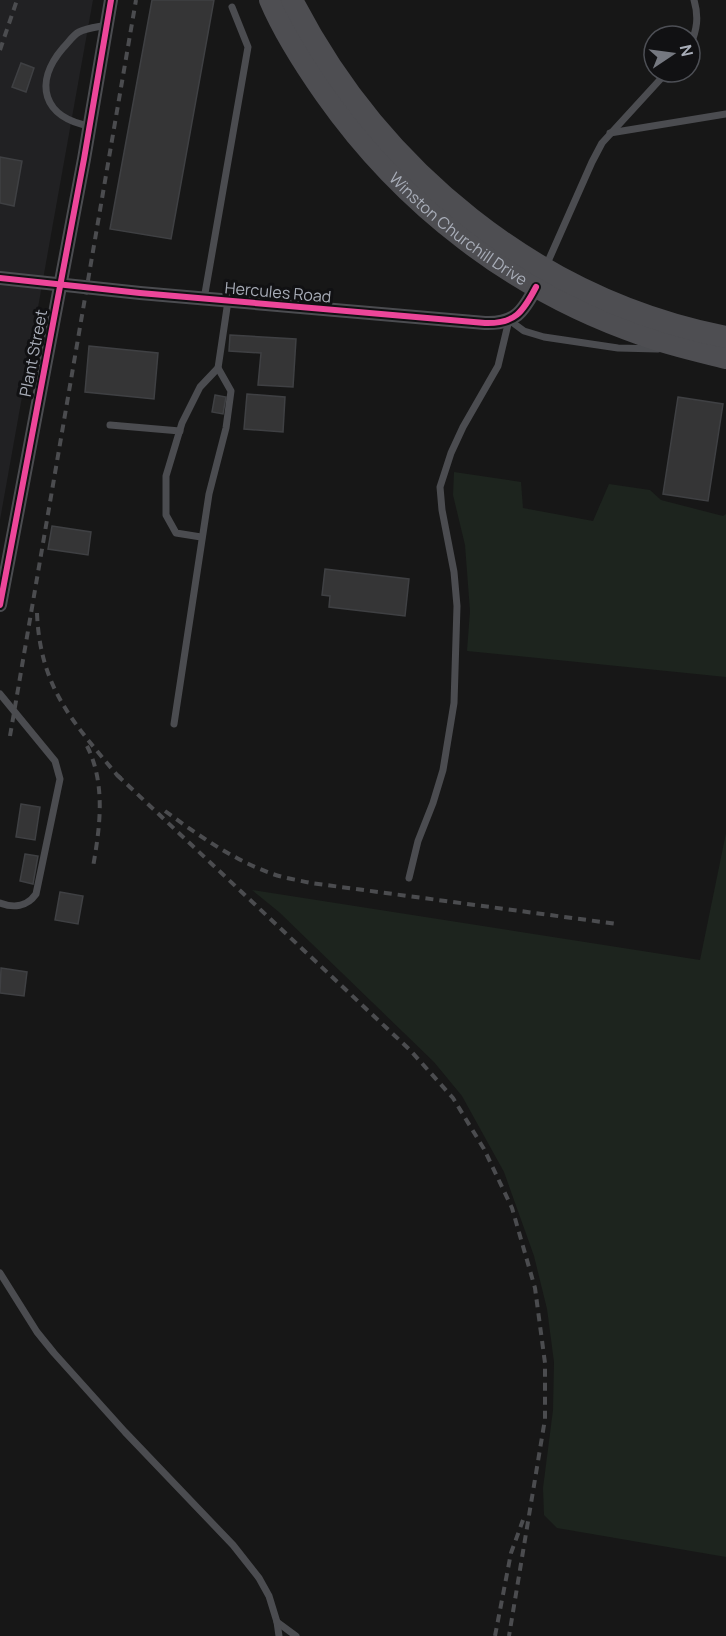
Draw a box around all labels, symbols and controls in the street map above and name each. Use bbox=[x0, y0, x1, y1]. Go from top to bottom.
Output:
north arrow bbox=[642, 24, 702, 84]
text: N bbox=[675, 43, 699, 59]
street label: Winston Churchill Drive bbox=[384, 167, 532, 290]
street label: Hercules Road bbox=[224, 276, 332, 308]
street label: Plant Street bbox=[14, 308, 52, 398]

